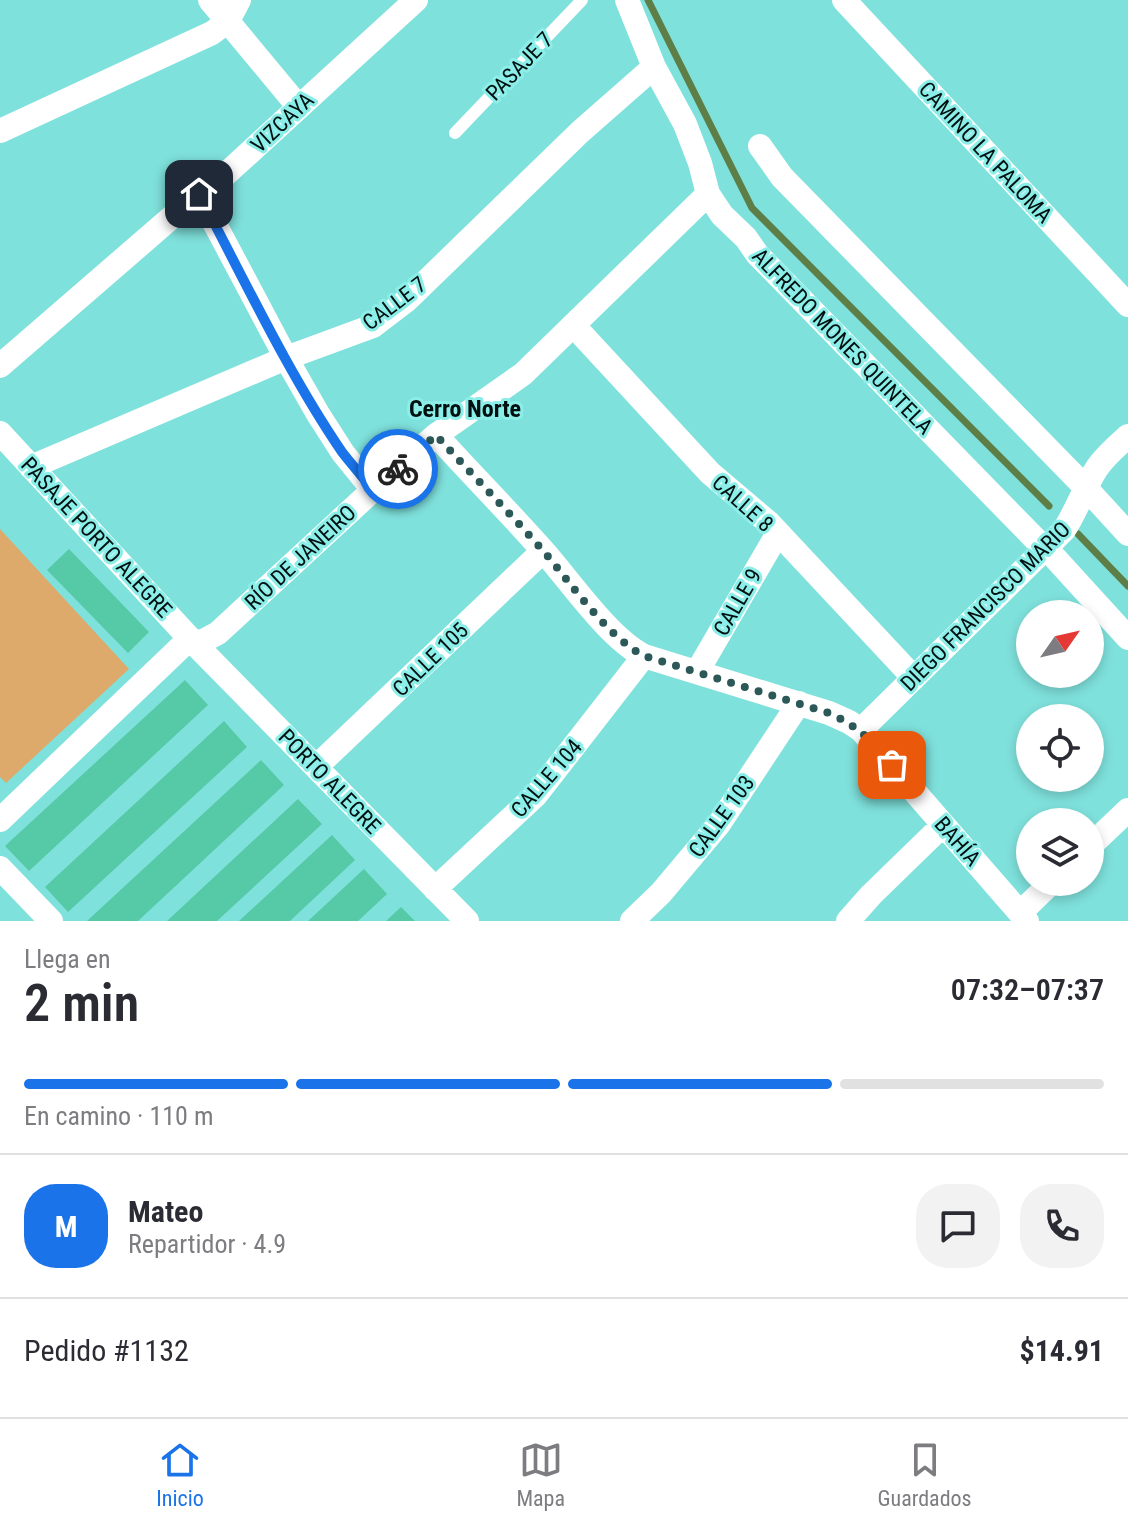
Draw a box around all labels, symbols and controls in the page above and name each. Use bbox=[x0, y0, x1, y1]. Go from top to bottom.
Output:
street label: PASAJE 7 bbox=[481, 27, 558, 106]
street label: CAMINO LA PALOMA bbox=[914, 77, 1058, 228]
street label: VIZCAYA bbox=[246, 87, 319, 158]
pin bbox=[165, 160, 233, 228]
icon: home bbox=[177, 172, 221, 216]
street label: ALFREDO MONES QUINTELA bbox=[747, 243, 938, 440]
street label: CALLE 7 bbox=[358, 271, 431, 335]
district label: Cerro Norte bbox=[409, 395, 521, 423]
courier bbox=[358, 429, 438, 509]
icon: bike bbox=[376, 447, 420, 491]
street label: PASAJE PORTO ALEGRE bbox=[16, 452, 177, 623]
street label: CALLE 8 bbox=[707, 470, 778, 537]
street label: RÍO DE JANEIRO bbox=[240, 500, 361, 615]
street label: DIEGO FRANCISCO MARIO bbox=[896, 517, 1075, 696]
street label: CALLE 9 bbox=[708, 564, 766, 640]
north arrow bbox=[1016, 600, 1104, 688]
map controls bbox=[1016, 600, 1104, 896]
street label: CALLE 105 bbox=[388, 617, 473, 701]
button: locate bbox=[1016, 704, 1104, 792]
street label: PORTO ALEGRE bbox=[274, 724, 386, 839]
pin bbox=[858, 731, 926, 799]
street label: CALLE 104 bbox=[506, 734, 587, 822]
icon: bag bbox=[870, 743, 914, 787]
street label: CALLE 103 bbox=[683, 771, 759, 862]
button: layers bbox=[1016, 808, 1104, 896]
street label: BAHÍA bbox=[930, 812, 986, 871]
text: Llega en bbox=[24, 944, 111, 974]
text: 07:32–07:37 bbox=[951, 972, 1104, 1007]
text: 2 min bbox=[24, 973, 139, 1034]
text: En camino · 110 m bbox=[24, 1101, 213, 1131]
button: chat bbox=[916, 1184, 1000, 1268]
button: phone bbox=[1020, 1184, 1104, 1268]
text: Mateo bbox=[128, 1194, 203, 1229]
text: M bbox=[55, 1209, 77, 1244]
text: Repartidor · 4.9 bbox=[128, 1229, 286, 1259]
text: Pedido #1132 bbox=[24, 1333, 189, 1368]
text: $14.91 bbox=[1019, 1333, 1104, 1368]
tab: Inicio bbox=[156, 1438, 204, 1511]
tab: Mapa bbox=[516, 1438, 565, 1511]
tab: Guardados bbox=[878, 1438, 972, 1511]

